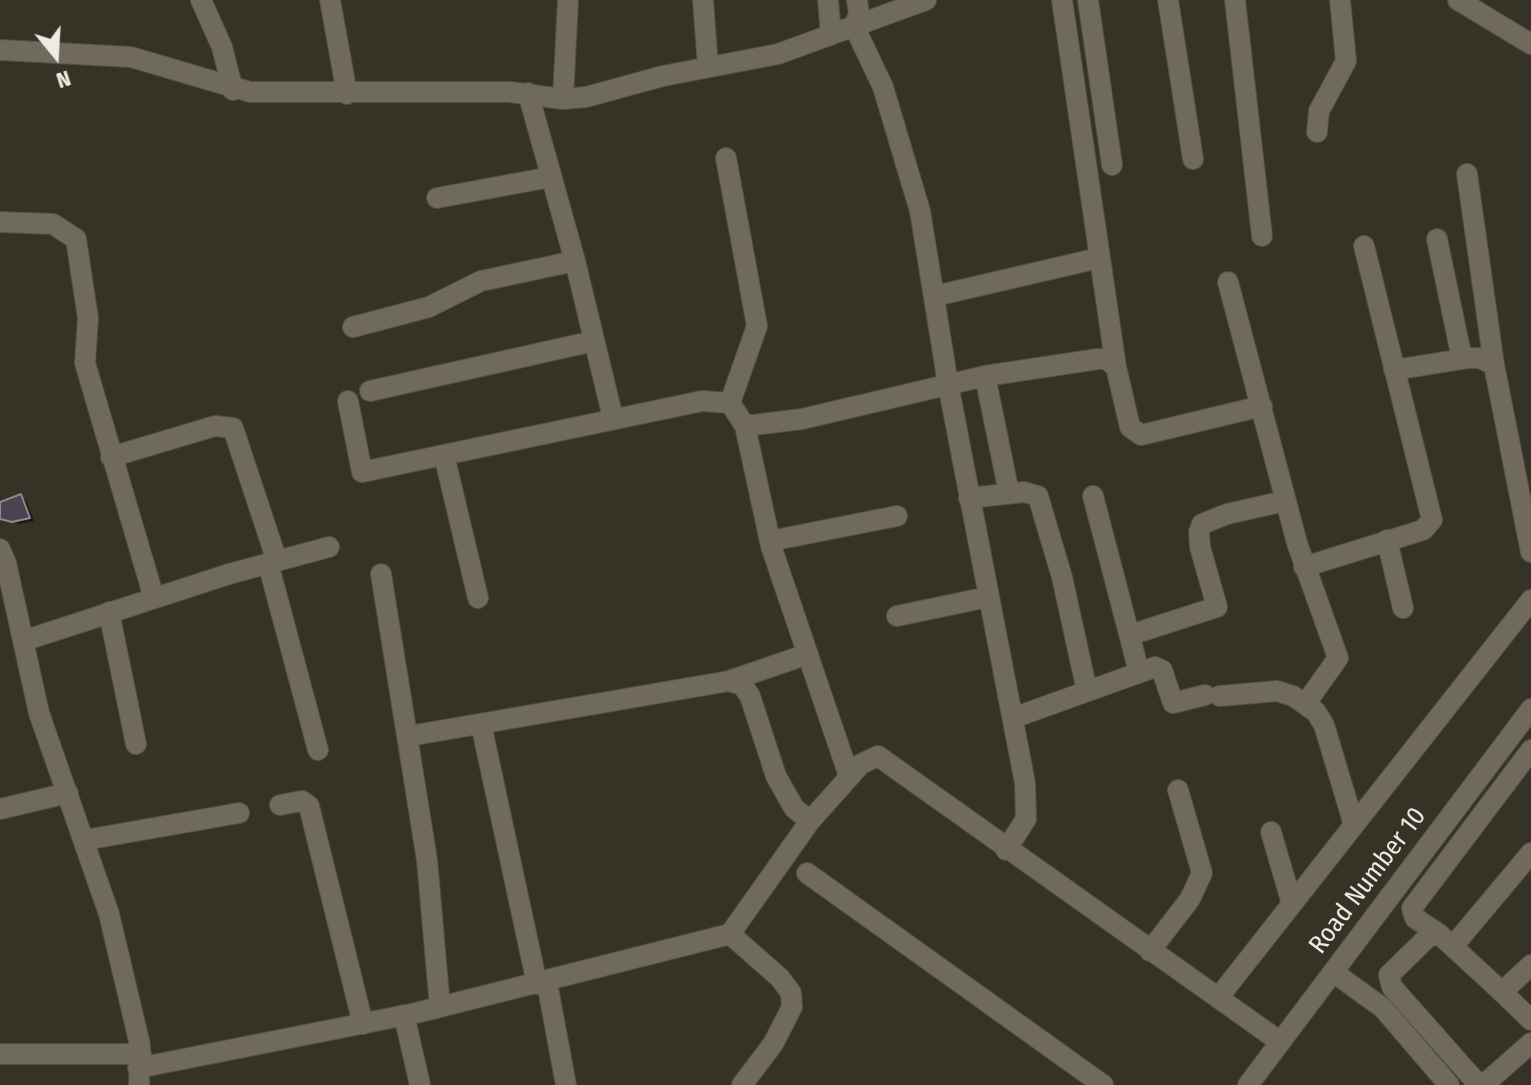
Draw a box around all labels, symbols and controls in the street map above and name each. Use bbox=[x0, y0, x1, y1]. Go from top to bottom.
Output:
north arrow bbox=[16, 16, 96, 96]
text: N bbox=[53, 64, 74, 94]
street label: Road Number 10 bbox=[1303, 802, 1433, 960]

